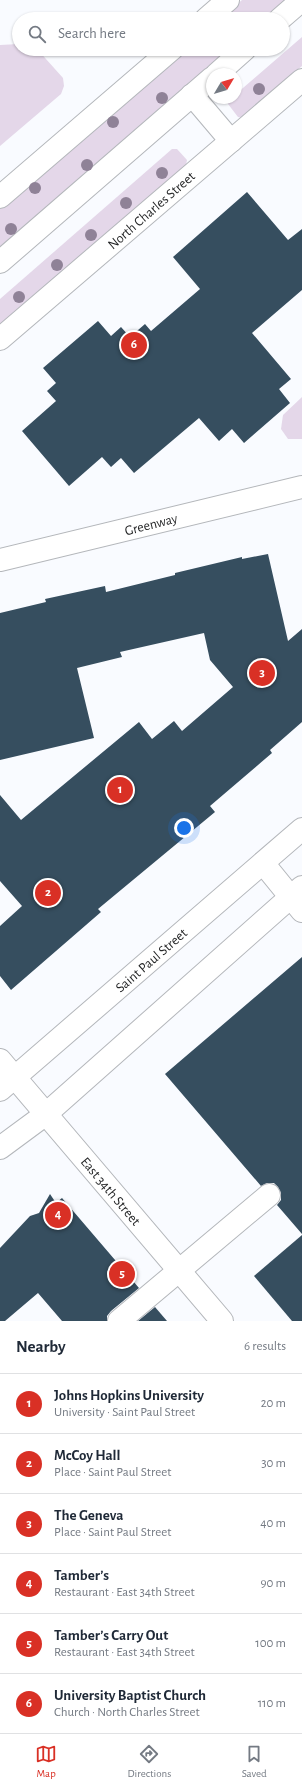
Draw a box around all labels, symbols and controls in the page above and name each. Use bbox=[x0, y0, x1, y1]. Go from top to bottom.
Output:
search box bbox=[12, 12, 290, 56]
icon: search bbox=[26, 23, 48, 45]
text: Search here bbox=[58, 26, 126, 41]
north arrow bbox=[206, 68, 242, 104]
street label: North Charles Street bbox=[105, 169, 198, 252]
pin: 6 bbox=[121, 330, 147, 360]
street label: Greenway bbox=[123, 512, 179, 538]
pin: 3 bbox=[249, 658, 275, 688]
pin: 1 bbox=[107, 775, 133, 805]
your location bbox=[174, 818, 194, 838]
pin: 2 bbox=[35, 878, 61, 908]
street label: Saint Paul Street bbox=[113, 926, 190, 995]
street label: East 34th Street bbox=[78, 1155, 143, 1229]
pin: 4 bbox=[45, 1200, 71, 1230]
pin: 5 bbox=[109, 1259, 135, 1289]
text: Nearby bbox=[16, 1338, 66, 1355]
text: 6 results bbox=[244, 1340, 286, 1353]
text: Johns Hopkins University bbox=[54, 1388, 204, 1403]
text: 1 bbox=[27, 1397, 31, 1410]
text: 20 m bbox=[261, 1397, 286, 1410]
text: University · Saint Paul Street bbox=[54, 1406, 195, 1419]
text: McCoy Hall bbox=[54, 1448, 121, 1463]
text: 2 bbox=[26, 1457, 32, 1470]
text: 30 m bbox=[261, 1457, 286, 1470]
text: Place · Saint Paul Street bbox=[54, 1466, 171, 1479]
text: The Geneva bbox=[54, 1508, 123, 1523]
text: 3 bbox=[26, 1517, 32, 1530]
text: 40 m bbox=[260, 1517, 286, 1530]
text: Place · Saint Paul Street bbox=[54, 1526, 171, 1539]
text: Tamber’s bbox=[54, 1568, 109, 1583]
text: 4 bbox=[26, 1577, 32, 1590]
text: 90 m bbox=[260, 1577, 286, 1590]
text: Restaurant · East 34th Street bbox=[54, 1586, 195, 1599]
text: Tamber’s Carry Out bbox=[54, 1628, 168, 1643]
text: 5 bbox=[26, 1637, 32, 1650]
text: 100 m bbox=[255, 1637, 286, 1650]
text: Restaurant · East 34th Street bbox=[54, 1646, 195, 1659]
text: University Baptist Church bbox=[54, 1688, 206, 1703]
text: 6 bbox=[26, 1697, 32, 1710]
text: 110 m bbox=[258, 1697, 286, 1710]
text: Church · North Charles Street bbox=[54, 1706, 200, 1719]
tab: Map bbox=[35, 1743, 57, 1780]
tab: Directions bbox=[127, 1743, 171, 1780]
tab: Saved bbox=[242, 1743, 267, 1780]

